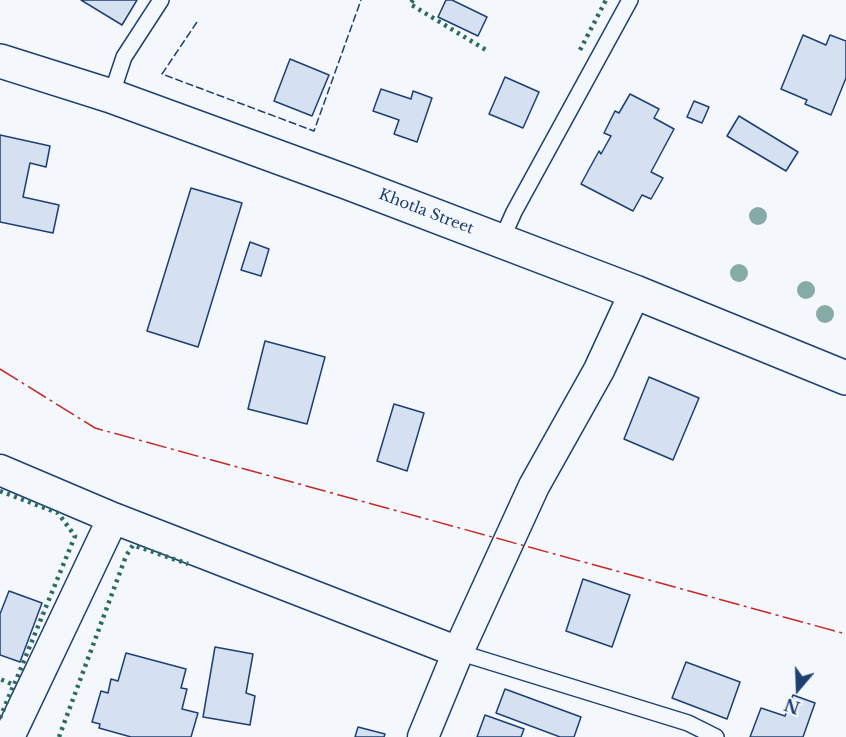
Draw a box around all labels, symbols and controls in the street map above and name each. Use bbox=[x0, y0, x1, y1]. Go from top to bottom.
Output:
street label: Khotla Street bbox=[376, 186, 476, 238]
north arrow bbox=[768, 659, 828, 719]
text: N bbox=[782, 694, 803, 718]

